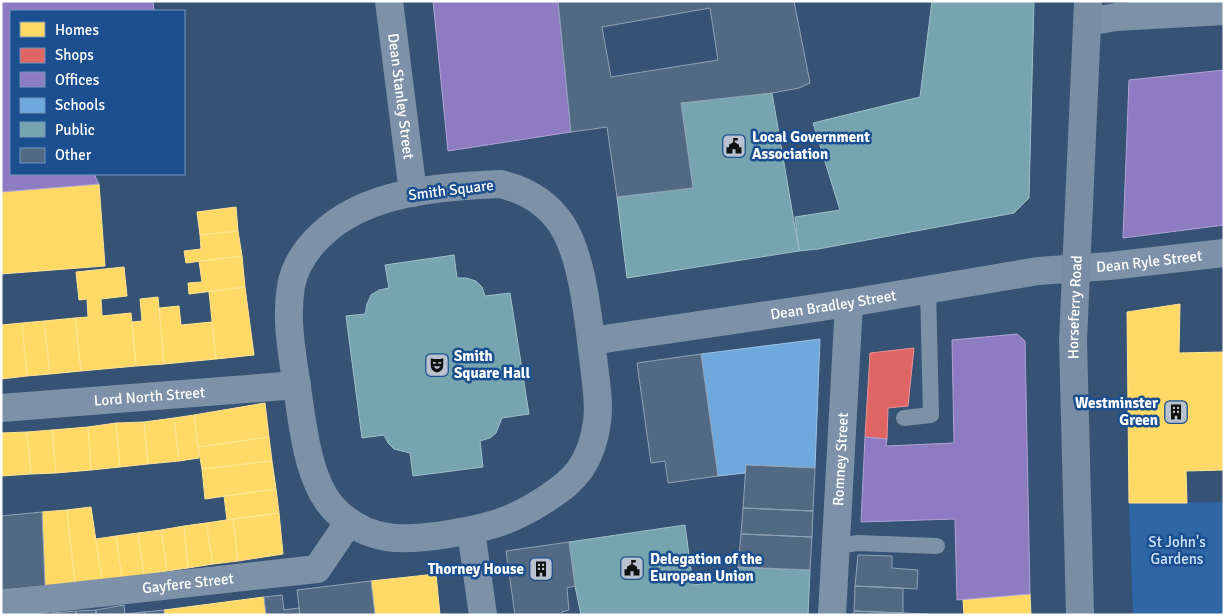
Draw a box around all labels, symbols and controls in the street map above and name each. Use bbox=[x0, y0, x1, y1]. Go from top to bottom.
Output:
legend bbox=[10, 10, 185, 175]
text: Homes bbox=[55, 21, 99, 39]
street label: Dean Stanley Street bbox=[384, 32, 418, 160]
text: Shops bbox=[55, 46, 94, 64]
text: Offices bbox=[55, 71, 100, 89]
text: Schools bbox=[55, 96, 106, 114]
text: Public bbox=[55, 121, 95, 139]
place label: Local Government Association bbox=[752, 128, 870, 163]
public building icon: Local Government Association bbox=[721, 133, 747, 159]
text: Other bbox=[55, 146, 92, 164]
street label: Smith Square bbox=[407, 176, 495, 204]
street label: Dean Ryle Street bbox=[1095, 247, 1203, 276]
street label: Horseferry Road bbox=[1064, 255, 1086, 359]
street label: Dean Bradley Street bbox=[769, 286, 898, 323]
place label: Smith Square Hall bbox=[454, 347, 530, 382]
theatre icon: Smith Square Hall bbox=[424, 352, 450, 378]
street label: Lord North Street bbox=[93, 383, 206, 410]
place label: Westminster Green bbox=[1075, 394, 1158, 429]
building icon: Westminster Green bbox=[1163, 399, 1189, 425]
street label: Romney Street bbox=[829, 412, 852, 506]
park label: St John's Gardens bbox=[1148, 533, 1206, 568]
place label: Delegation of the European Union bbox=[650, 550, 762, 585]
public building icon: Delegation of the European Union bbox=[619, 555, 645, 581]
building icon: Thorney House bbox=[528, 556, 554, 582]
place label: Thorney House bbox=[428, 560, 524, 578]
street label: Gayfere Street bbox=[141, 569, 235, 597]

